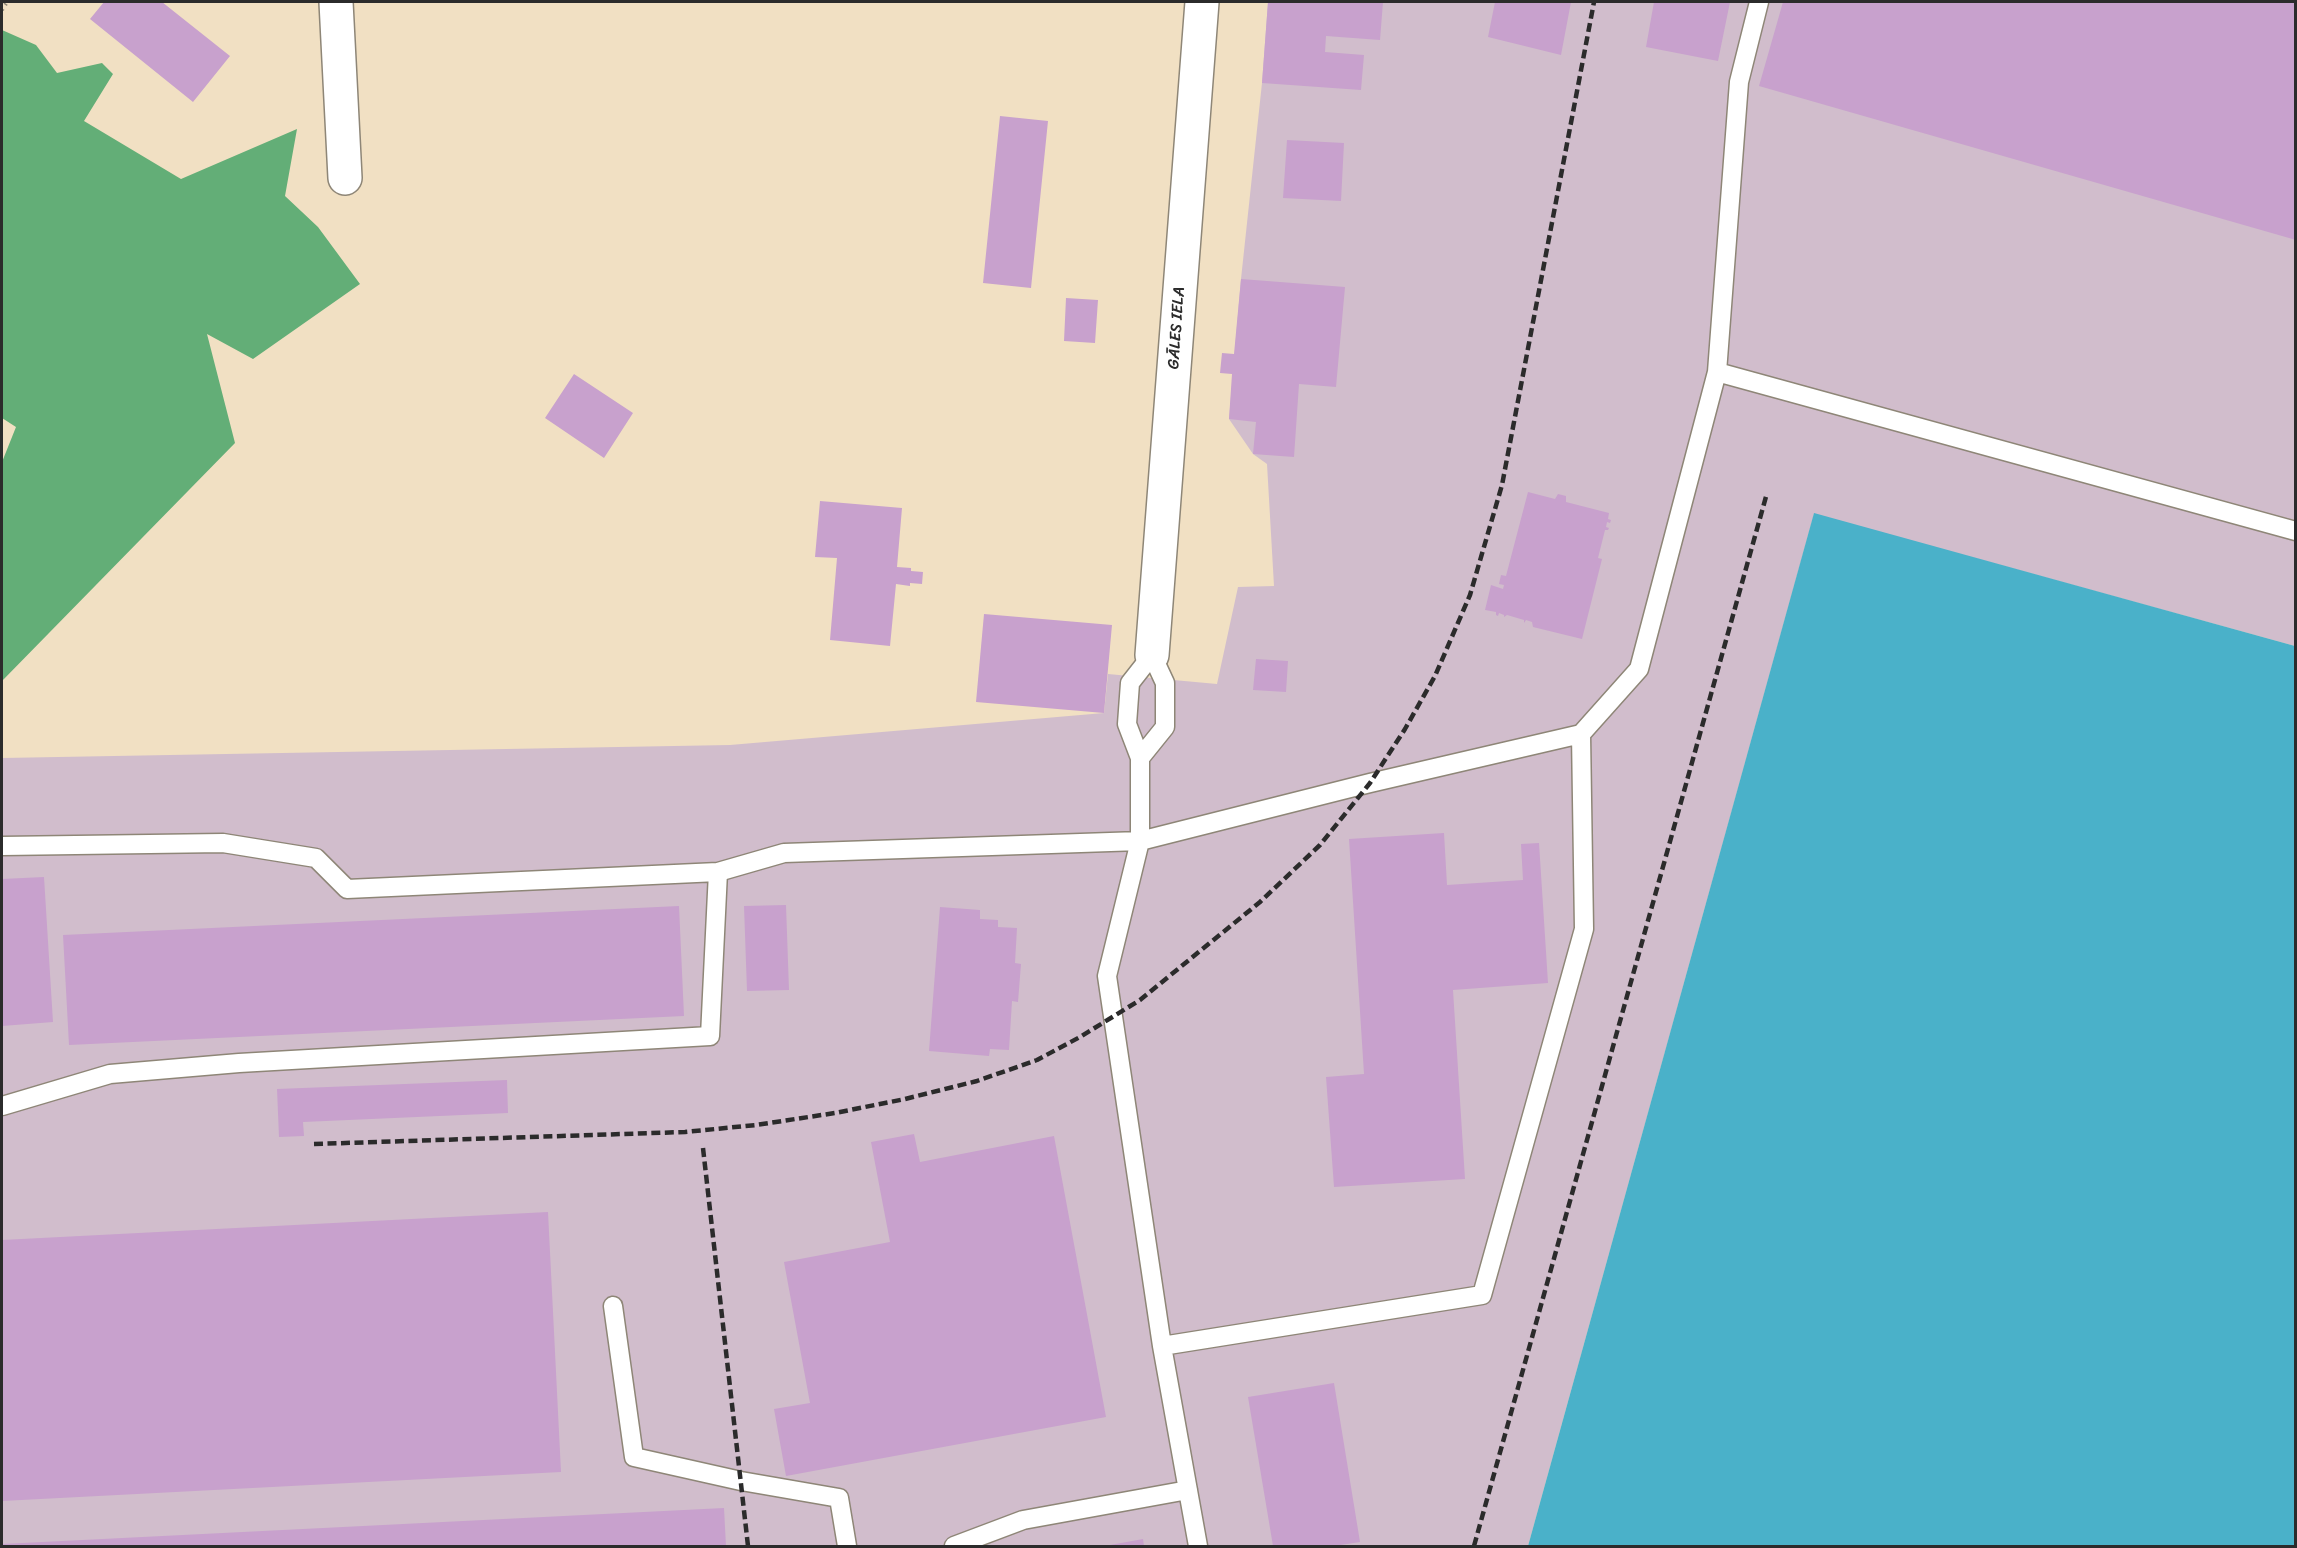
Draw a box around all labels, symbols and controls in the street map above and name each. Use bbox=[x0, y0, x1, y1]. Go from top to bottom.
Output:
street label: GĀLES IELA bbox=[1165, 286, 1189, 370]

